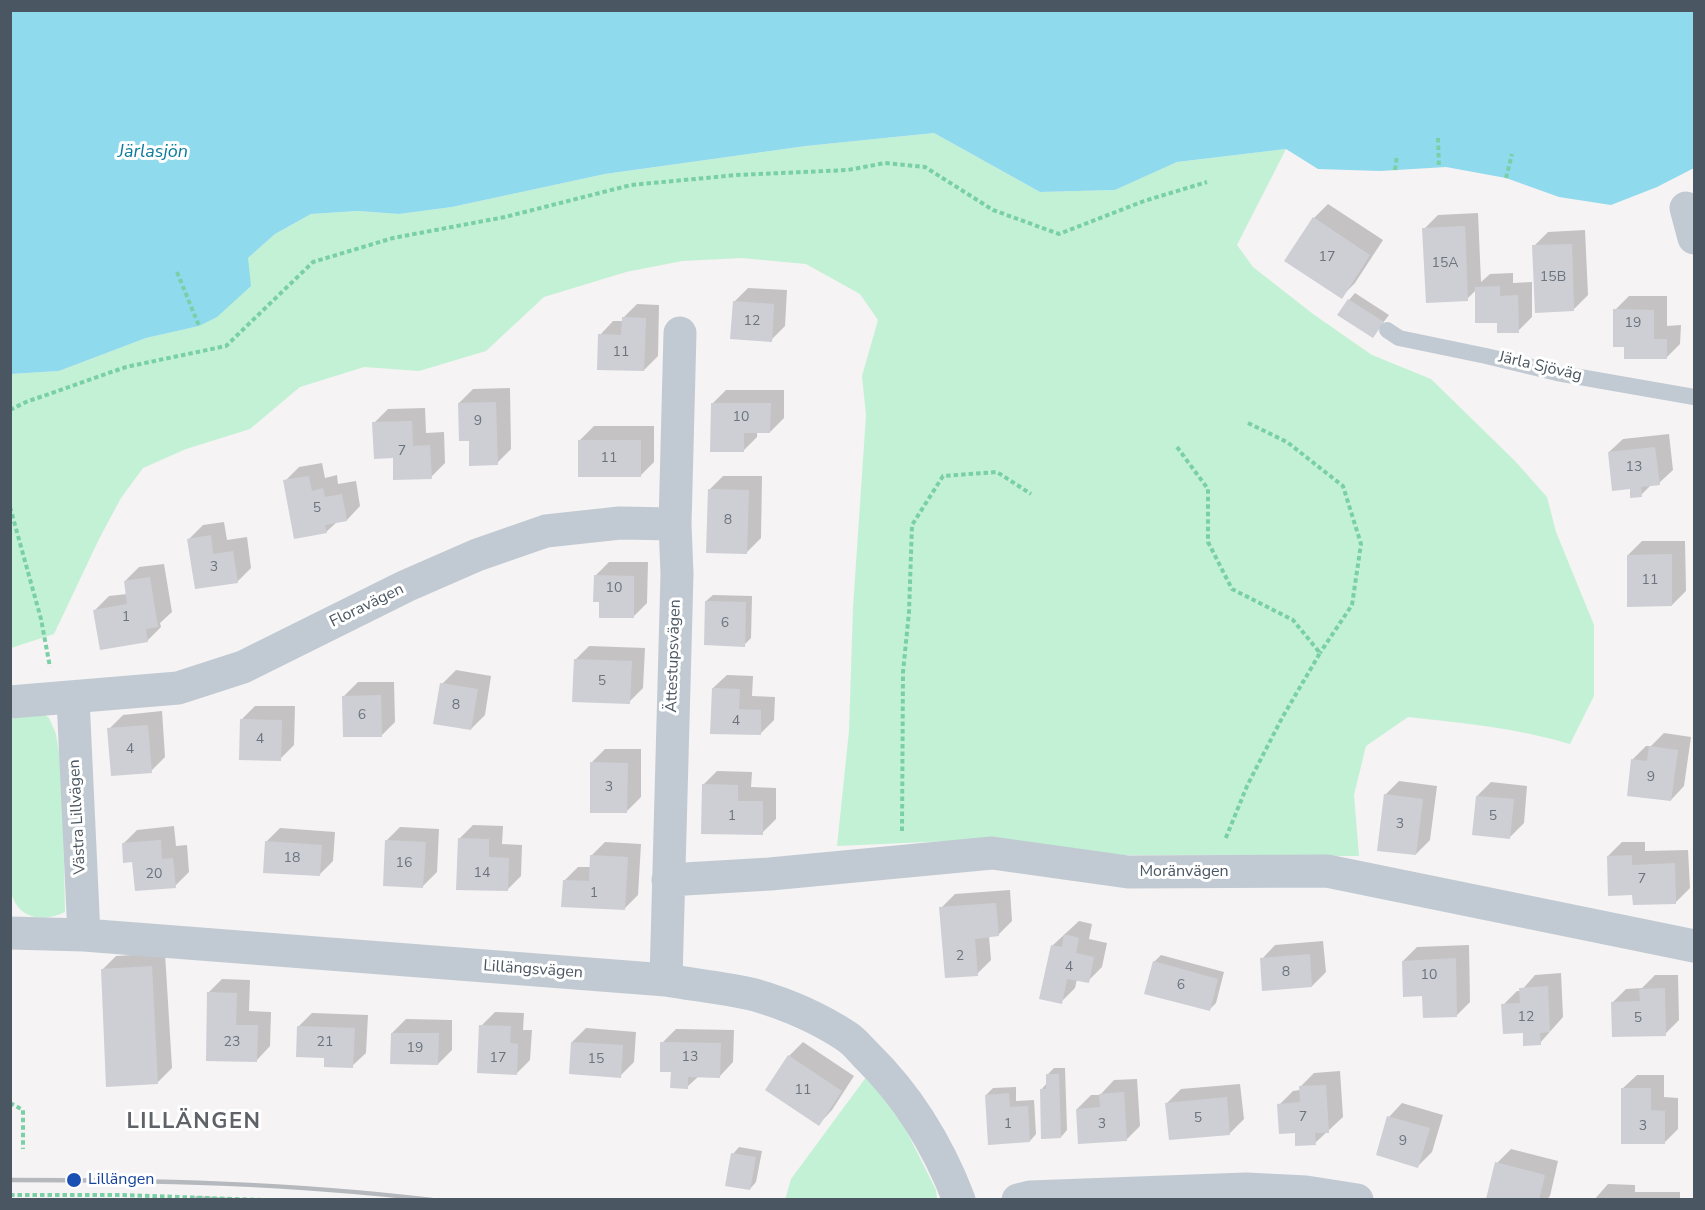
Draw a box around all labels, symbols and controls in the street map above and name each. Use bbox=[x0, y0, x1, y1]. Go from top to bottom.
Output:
water label: Järlasjön bbox=[118, 142, 188, 164]
house number: 17 bbox=[1319, 250, 1335, 266]
house number: 15A bbox=[1431, 256, 1459, 272]
house number: 15B bbox=[1540, 270, 1566, 286]
house number: 12 bbox=[744, 314, 760, 330]
house number: 19 bbox=[1625, 316, 1641, 332]
house number: 11 bbox=[613, 345, 629, 361]
street label: Järla Sjöväg bbox=[1496, 348, 1584, 386]
house number: 10 bbox=[733, 410, 749, 426]
house number: 9 bbox=[474, 414, 482, 430]
house number: 7 bbox=[398, 444, 406, 460]
house number: 11 bbox=[601, 451, 617, 467]
house number: 13 bbox=[1626, 460, 1642, 476]
house number: 5 bbox=[313, 501, 321, 517]
house number: 8 bbox=[724, 513, 732, 529]
house number: 3 bbox=[210, 560, 218, 576]
house number: 11 bbox=[1642, 573, 1658, 589]
street label: Floravägen bbox=[327, 580, 407, 632]
house number: 10 bbox=[606, 581, 622, 597]
street label: Ättestupsvägen bbox=[662, 599, 686, 713]
house number: 1 bbox=[122, 610, 130, 626]
house number: 6 bbox=[721, 616, 729, 632]
house number: 5 bbox=[598, 674, 606, 690]
house number: 8 bbox=[452, 698, 460, 714]
house number: 6 bbox=[358, 708, 366, 724]
house number: 4 bbox=[732, 714, 740, 730]
house number: 4 bbox=[256, 732, 264, 748]
house number: 4 bbox=[126, 742, 134, 758]
street label: Västra Lillvägen bbox=[65, 759, 91, 875]
house number: 9 bbox=[1647, 770, 1655, 786]
house number: 3 bbox=[605, 780, 613, 796]
house number: 1 bbox=[728, 809, 736, 825]
house number: 5 bbox=[1489, 809, 1497, 825]
house number: 3 bbox=[1396, 817, 1404, 833]
house number: 18 bbox=[284, 851, 300, 867]
house number: 16 bbox=[396, 856, 412, 872]
street label: Moränvägen bbox=[1139, 862, 1229, 882]
house number: 14 bbox=[474, 866, 490, 882]
house number: 20 bbox=[146, 867, 162, 883]
house number: 7 bbox=[1638, 872, 1646, 888]
house number: 1 bbox=[590, 886, 598, 902]
house number: 2 bbox=[956, 949, 964, 965]
street label: Lillängsvägen bbox=[483, 957, 583, 983]
house number: 4 bbox=[1065, 960, 1073, 976]
house number: 8 bbox=[1282, 965, 1290, 981]
house number: 10 bbox=[1421, 968, 1437, 984]
house number: 6 bbox=[1177, 978, 1185, 994]
house number: 12 bbox=[1518, 1010, 1534, 1026]
house number: 5 bbox=[1634, 1011, 1642, 1027]
house number: 23 bbox=[224, 1035, 240, 1051]
house number: 21 bbox=[317, 1035, 333, 1051]
house number: 19 bbox=[407, 1041, 423, 1057]
house number: 13 bbox=[682, 1050, 698, 1066]
house number: 17 bbox=[490, 1051, 506, 1067]
house number: 15 bbox=[588, 1052, 604, 1068]
house number: 11 bbox=[795, 1083, 811, 1099]
district label: LILLÄNGEN bbox=[126, 1110, 262, 1136]
house number: 7 bbox=[1299, 1110, 1307, 1126]
house number: 5 bbox=[1194, 1111, 1202, 1127]
house number: 1 bbox=[1004, 1117, 1012, 1133]
house number: 3 bbox=[1098, 1117, 1106, 1133]
house number: 3 bbox=[1639, 1119, 1647, 1135]
house number: 9 bbox=[1399, 1134, 1407, 1150]
place label: Lillängen bbox=[88, 1170, 154, 1190]
marker: Lillängen bbox=[65, 1171, 83, 1189]

